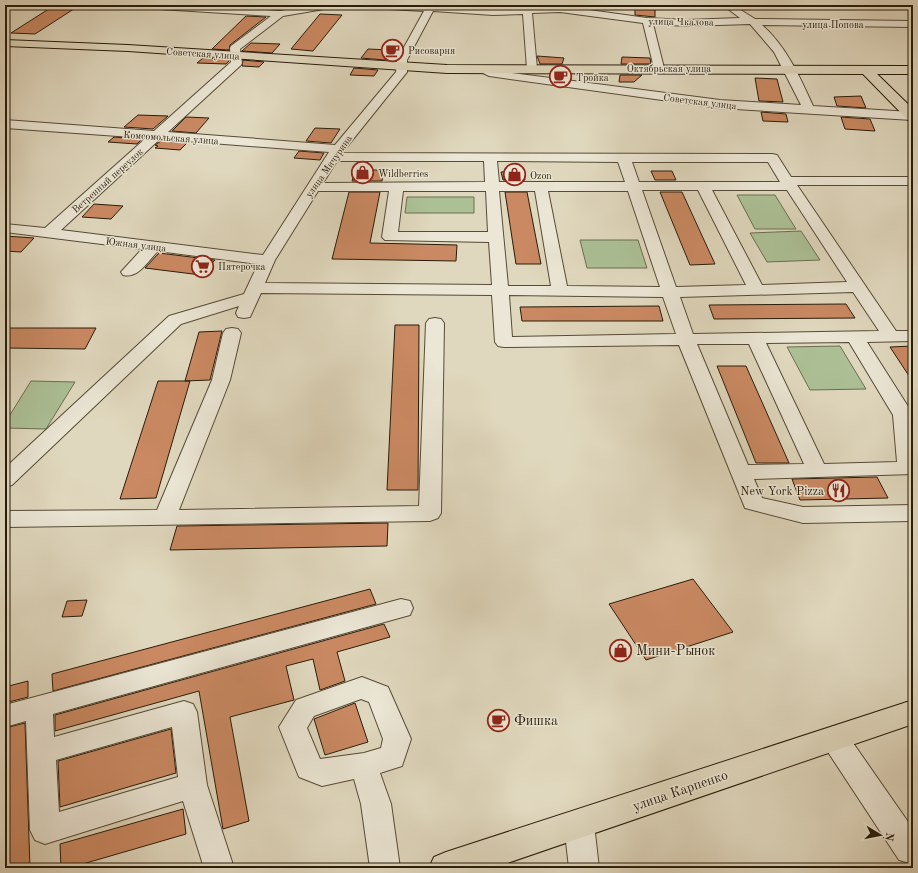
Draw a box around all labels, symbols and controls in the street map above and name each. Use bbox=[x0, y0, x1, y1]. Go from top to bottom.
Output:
street label: улица Чкалова bbox=[648, 16, 714, 28]
street label: улица Попова bbox=[802, 20, 864, 30]
cafe icon: Рисоварня bbox=[380, 37, 406, 63]
street label: Советская улица bbox=[166, 46, 240, 62]
place label: Рисоварня bbox=[408, 46, 455, 56]
cafe icon: Тройка bbox=[548, 64, 574, 90]
street label: Октябрьская улица bbox=[627, 64, 711, 74]
place label: Тройка bbox=[576, 73, 609, 83]
street label: Советская улица bbox=[663, 93, 737, 111]
street label: Комсомольская улица bbox=[123, 130, 219, 146]
street label: улица Мичурина bbox=[304, 134, 354, 200]
street label: Ветренный переулок bbox=[70, 146, 145, 215]
shop icon: Wildberries bbox=[350, 160, 376, 186]
shop icon: Ozon bbox=[501, 162, 527, 188]
place label: Wildberries bbox=[378, 169, 428, 179]
place label: Ozon bbox=[530, 171, 552, 181]
street label: Южная улица bbox=[105, 236, 167, 254]
supermarket icon: Пятерочка bbox=[190, 253, 216, 279]
place label: Пятерочка bbox=[218, 262, 266, 272]
restaurant icon: New York Pizza bbox=[826, 478, 852, 504]
place label: New York Pizza bbox=[740, 486, 824, 498]
shop icon: Мини-Рынок bbox=[608, 637, 634, 663]
place label: Мини-Рынок bbox=[636, 644, 715, 658]
cafe icon: Фишка bbox=[486, 707, 512, 733]
place label: Фишка bbox=[514, 714, 558, 728]
street label: улица Карпенко bbox=[631, 768, 730, 814]
north arrow bbox=[860, 815, 900, 855]
text: N bbox=[882, 831, 895, 842]

